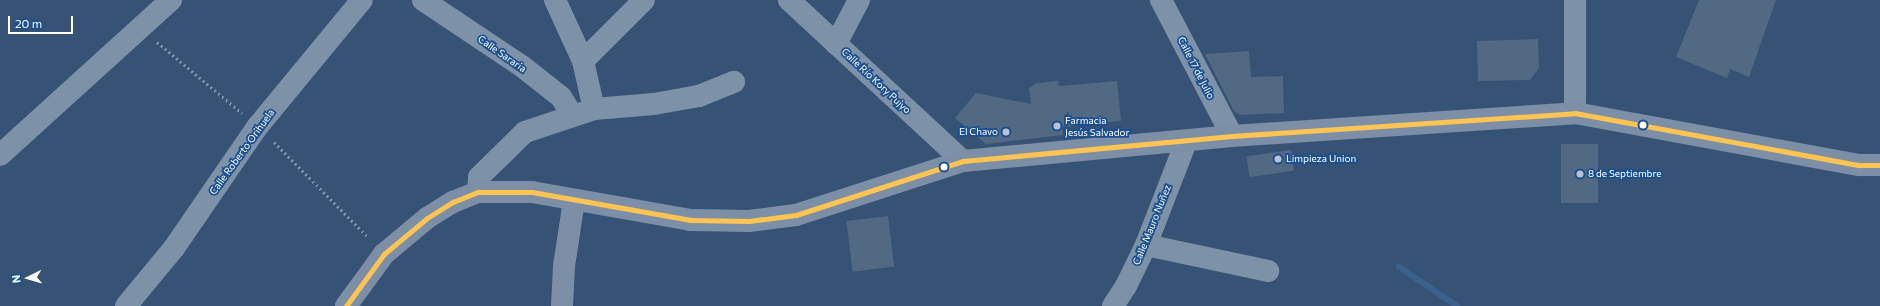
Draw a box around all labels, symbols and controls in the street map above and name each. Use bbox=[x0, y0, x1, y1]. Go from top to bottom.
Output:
scale bar bbox=[10, 8, 75, 34]
text: 20 m bbox=[15, 16, 42, 30]
street label: Calle Sararia bbox=[475, 33, 529, 75]
street label: Calle 17 de Julio bbox=[1175, 35, 1217, 101]
street label: Calle Río Kory Pujyo bbox=[839, 46, 913, 116]
street label: Calle Roberto Orihuela bbox=[207, 107, 277, 197]
place label: Farmacia Jesús Salvador bbox=[1065, 114, 1129, 138]
unlabelled marker bbox=[1638, 120, 1648, 130]
marker: Farmacia Jesús Salvador bbox=[1052, 121, 1062, 131]
place label: El Chavo bbox=[959, 126, 998, 138]
marker: El Chavo bbox=[1001, 127, 1011, 137]
place label: Limpieza Union bbox=[1286, 153, 1356, 165]
marker: Limpieza Union bbox=[1273, 154, 1283, 164]
unlabelled marker bbox=[939, 162, 949, 172]
place label: 8 de Septiembre bbox=[1588, 168, 1662, 180]
marker: 8 de Septiembre bbox=[1575, 169, 1585, 179]
street label: Calle Mauro Nuñez bbox=[1130, 183, 1174, 267]
north arrow bbox=[8, 258, 48, 298]
text: N bbox=[9, 274, 22, 284]

